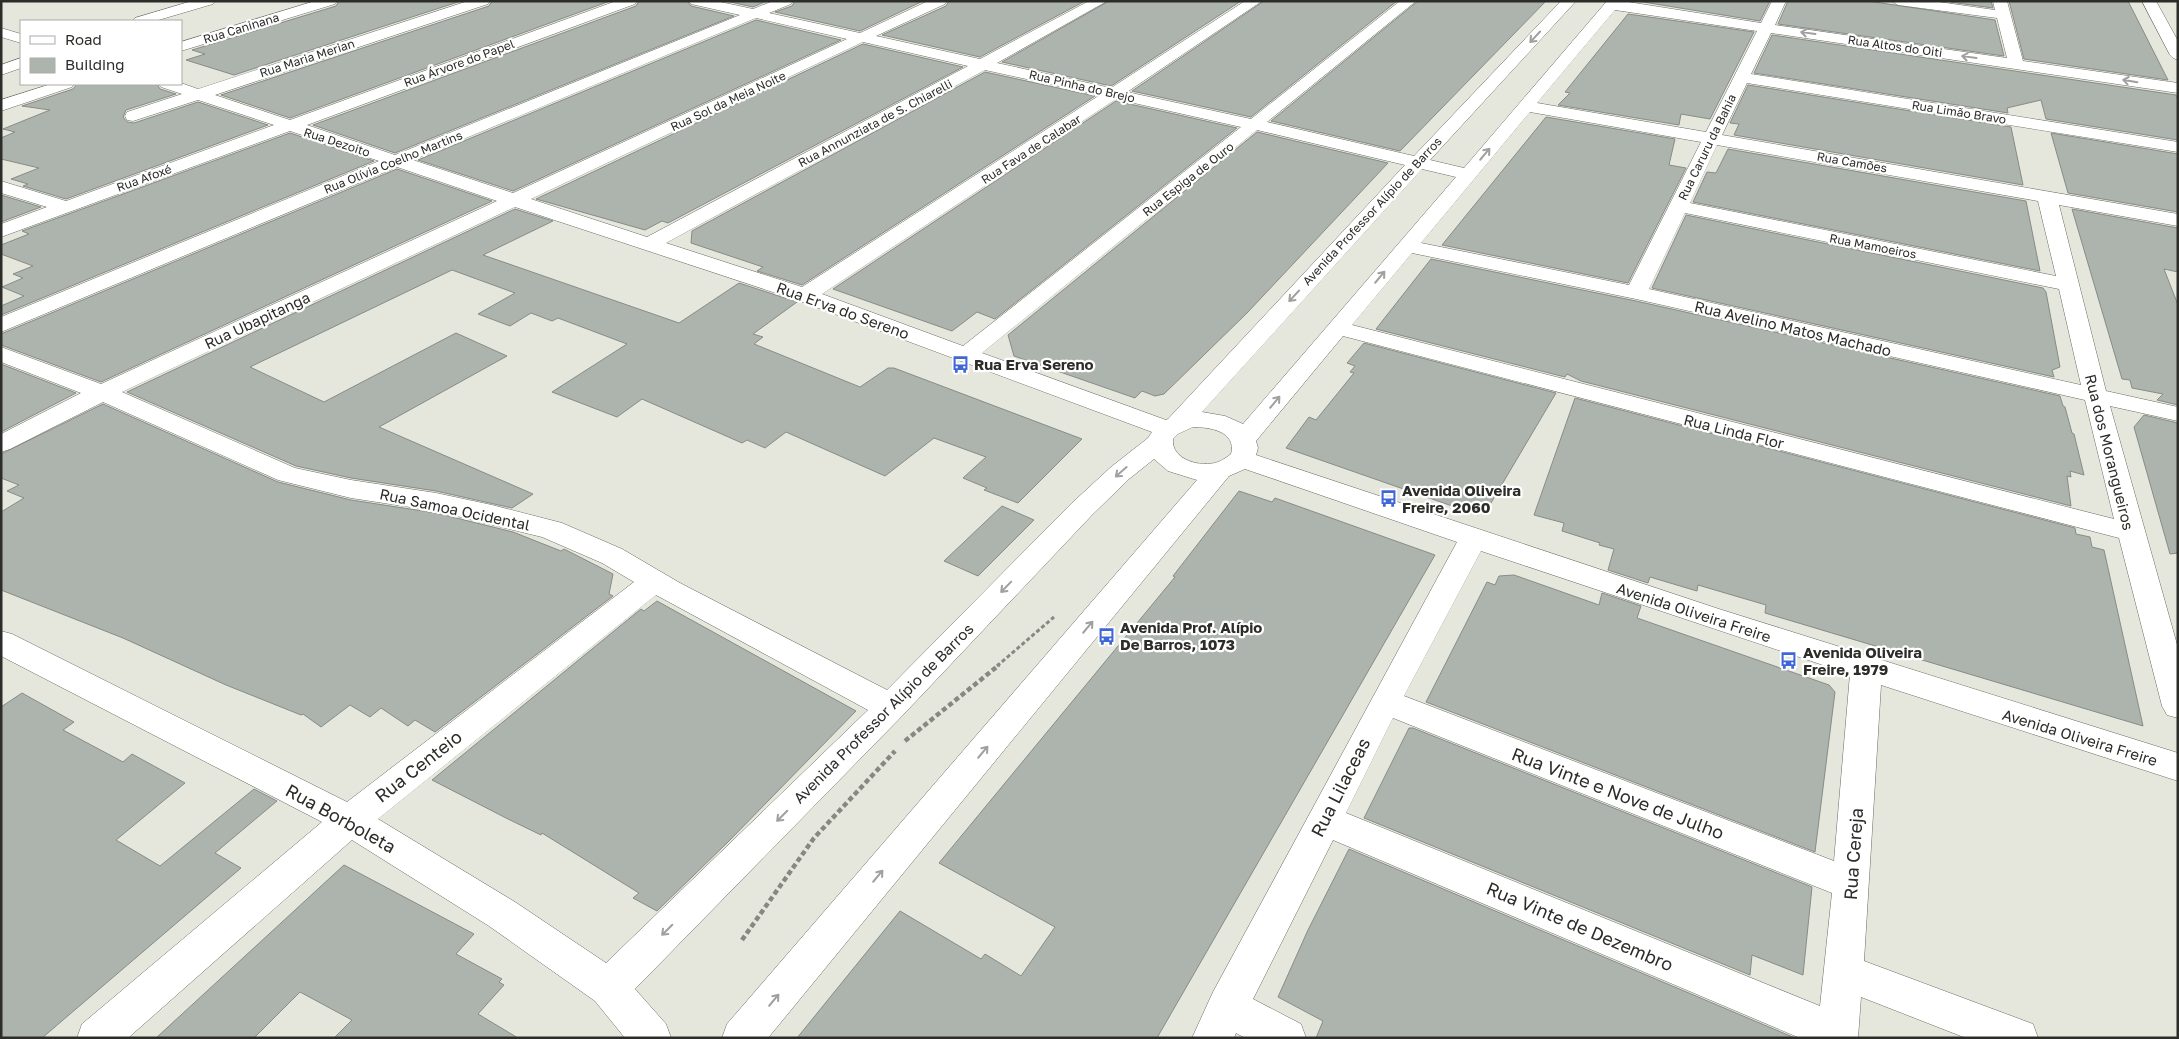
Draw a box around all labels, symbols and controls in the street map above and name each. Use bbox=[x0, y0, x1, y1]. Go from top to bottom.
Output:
street label: Rua Caninana bbox=[201, 9, 281, 47]
legend bbox=[20, 20, 182, 85]
one-way arrow bbox=[1800, 28, 1816, 38]
text: Road bbox=[65, 30, 102, 48]
one-way arrow bbox=[1529, 30, 1541, 43]
street label: Rua Altos do Oiti bbox=[1847, 32, 1943, 60]
street label: Rua Maria Merian bbox=[258, 36, 356, 80]
street label: Rua Árvore do Papel bbox=[402, 36, 516, 90]
one-way arrow bbox=[1961, 52, 1977, 62]
text: Building bbox=[65, 55, 125, 73]
street label: Rua Pinha do Brejo bbox=[1028, 67, 1136, 105]
street label: Rua Sol da Meia Noite bbox=[668, 68, 788, 134]
street label: Rua Annunziata de S. Chiarelli bbox=[795, 76, 955, 170]
one-way arrow bbox=[2122, 76, 2138, 86]
street label: Rua Caruru da Bahia bbox=[1675, 92, 1739, 202]
street label: Rua Limão Bravo bbox=[1911, 97, 2007, 127]
street label: Rua Fava de Calabar bbox=[978, 111, 1084, 187]
street label: Rua Dezoito bbox=[302, 124, 372, 160]
street label: Rua Olívia Coelho Martins bbox=[322, 127, 464, 197]
street label: Avenida Professor Alípio de Barros bbox=[1299, 134, 1445, 288]
street label: Rua Espiga de Ouro bbox=[1139, 139, 1237, 219]
one-way arrow bbox=[1480, 147, 1491, 160]
street label: Rua Camões bbox=[1816, 148, 1888, 176]
street label: Rua Afoxé bbox=[115, 161, 174, 195]
street label: Rua Mamoeiros bbox=[1828, 230, 1918, 262]
one-way arrow bbox=[1374, 271, 1386, 284]
street label: Rua Erva do Sereno bbox=[774, 278, 912, 342]
street label: Rua Ubapitanga bbox=[201, 288, 313, 352]
one-way arrow bbox=[1288, 290, 1299, 303]
street label: Rua Avelino Matos Machado bbox=[1693, 297, 1893, 359]
bus stop icon: Rua Erva Sereno bbox=[950, 354, 970, 374]
place label: Rua Erva Sereno bbox=[974, 355, 1094, 373]
street label: Rua dos Morangueiros bbox=[2082, 372, 2138, 532]
one-way arrow bbox=[1270, 395, 1281, 408]
street label: Rua Linda Flor bbox=[1682, 410, 1786, 452]
one-way arrow bbox=[1114, 467, 1127, 478]
place label: Avenida Oliveira Freire, 2060 bbox=[1402, 481, 1521, 516]
street label: Rua Samoa Ocidental bbox=[378, 484, 532, 534]
bus stop icon: Avenida Oliveira Freire, 2060 bbox=[1378, 489, 1398, 509]
street label: Avenida Oliveira Freire bbox=[1615, 579, 1774, 646]
one-way arrow bbox=[1000, 581, 1012, 594]
place label: Avenida Prof. Alípio De Barros, 1073 bbox=[1120, 618, 1262, 653]
street label: Avenida Professor Alípio de Barros bbox=[789, 619, 977, 807]
one-way arrow bbox=[1082, 621, 1093, 634]
bus stop icon: Avenida Prof. Alípio De Barros, 1073 bbox=[1096, 626, 1116, 646]
place label: Avenida Oliveira Freire, 1979 bbox=[1803, 643, 1922, 678]
bus stop icon: Avenida Oliveira Freire, 1979 bbox=[1779, 651, 1799, 671]
street label: Avenida Oliveira Freire bbox=[2000, 705, 2160, 769]
street label: Rua Centeio bbox=[370, 725, 466, 807]
street label: Rua Lilaceas bbox=[1306, 734, 1374, 840]
street label: Rua Vinte e Nove de Julho bbox=[1509, 742, 1727, 844]
one-way arrow bbox=[977, 745, 989, 758]
street label: Rua Borboleta bbox=[282, 779, 400, 857]
street label: Rua Cereja bbox=[1839, 807, 1867, 901]
one-way arrow bbox=[776, 809, 788, 822]
one-way arrow bbox=[873, 870, 884, 883]
street label: Rua Vinte de Dezembro bbox=[1483, 877, 1677, 975]
one-way arrow bbox=[661, 924, 673, 937]
one-way arrow bbox=[768, 994, 779, 1007]

